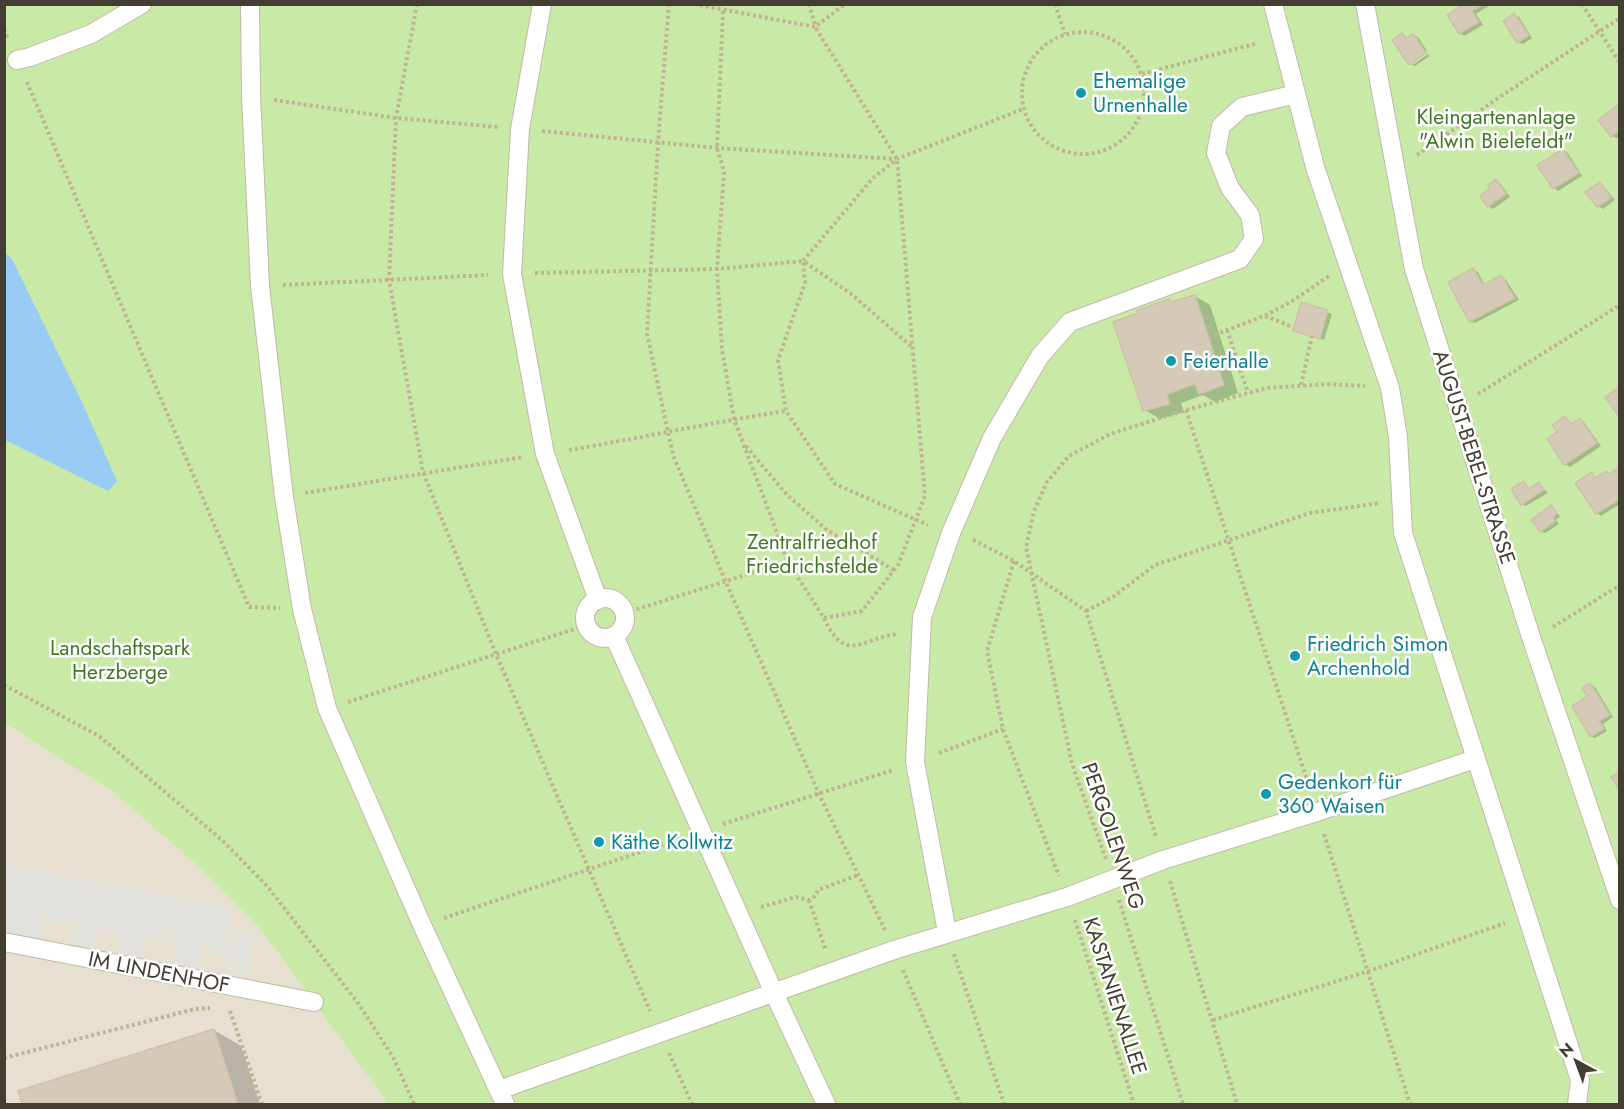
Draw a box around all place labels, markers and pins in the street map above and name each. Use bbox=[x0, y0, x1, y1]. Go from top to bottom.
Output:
place label: Ehemalige Urnenhalle bbox=[1093, 66, 1188, 120]
marker: Ehemalige Urnenhalle bbox=[1074, 86, 1088, 100]
place label: Feierhalle bbox=[1183, 346, 1269, 376]
marker: Feierhalle bbox=[1164, 354, 1178, 368]
place label: Friedrich Simon Archenhold bbox=[1307, 629, 1448, 683]
marker: Friedrich Simon Archenhold bbox=[1288, 649, 1302, 663]
place label: Gedenkort für 360 Waisen bbox=[1278, 767, 1403, 821]
marker: Gedenkort für 360 Waisen bbox=[1259, 787, 1273, 801]
place label: Käthe Kollwitz bbox=[611, 827, 733, 857]
marker: Käthe Kollwitz bbox=[592, 835, 606, 849]

